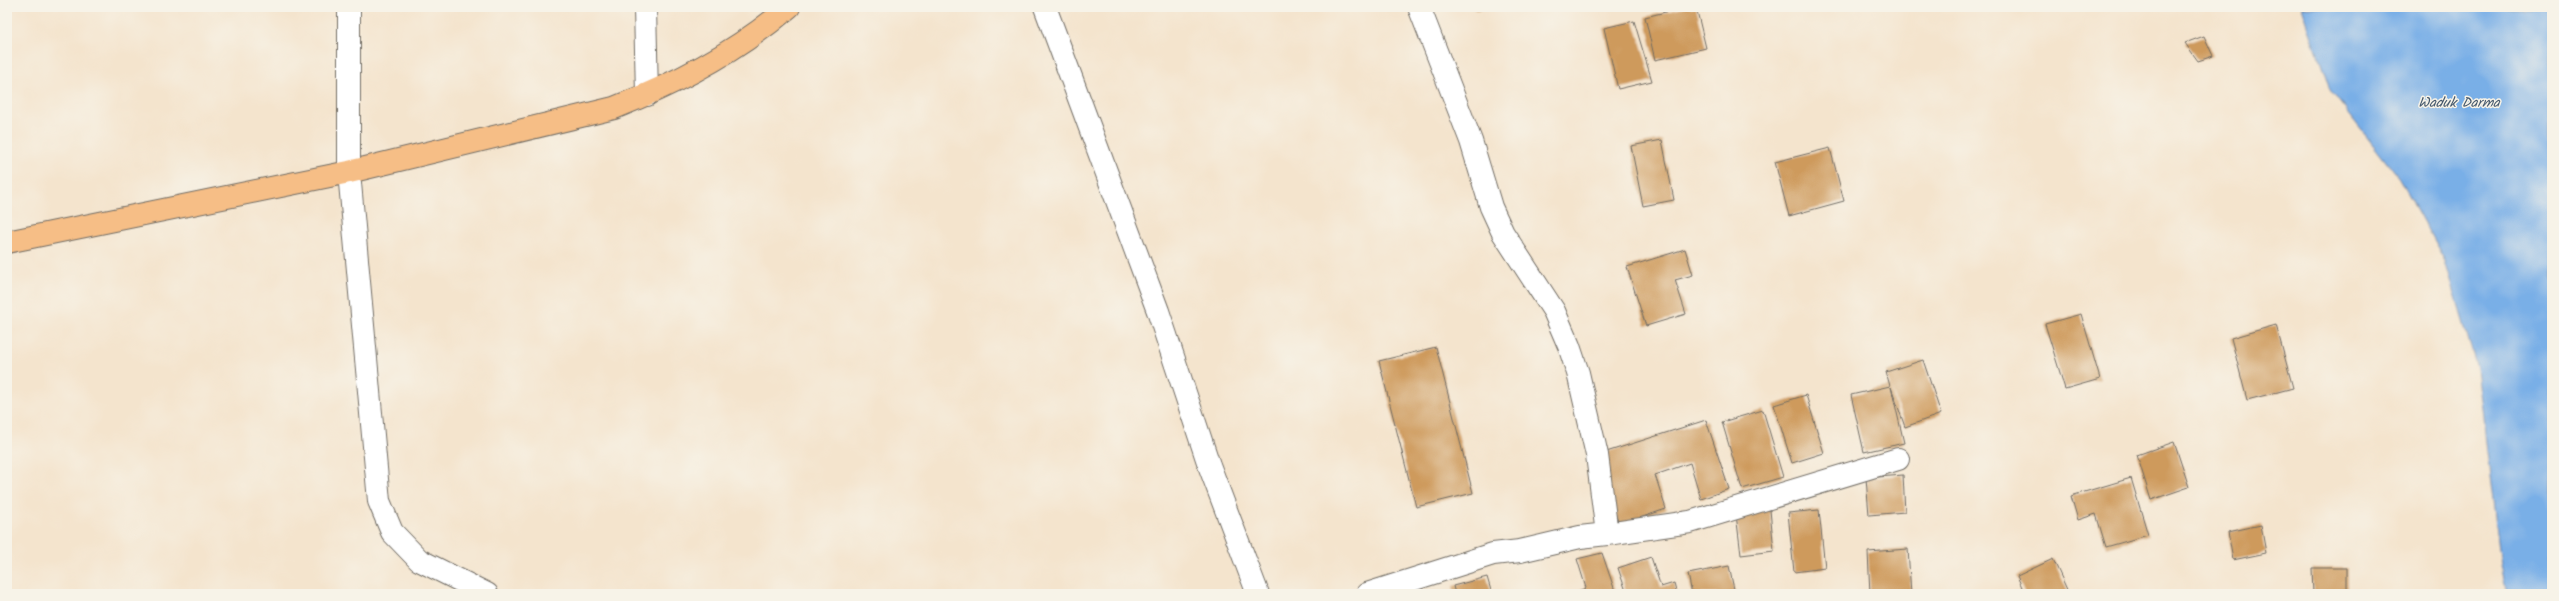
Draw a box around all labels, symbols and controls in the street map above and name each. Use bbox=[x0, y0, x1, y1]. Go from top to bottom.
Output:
water label: Waduk Darma bbox=[2418, 92, 2501, 114]

